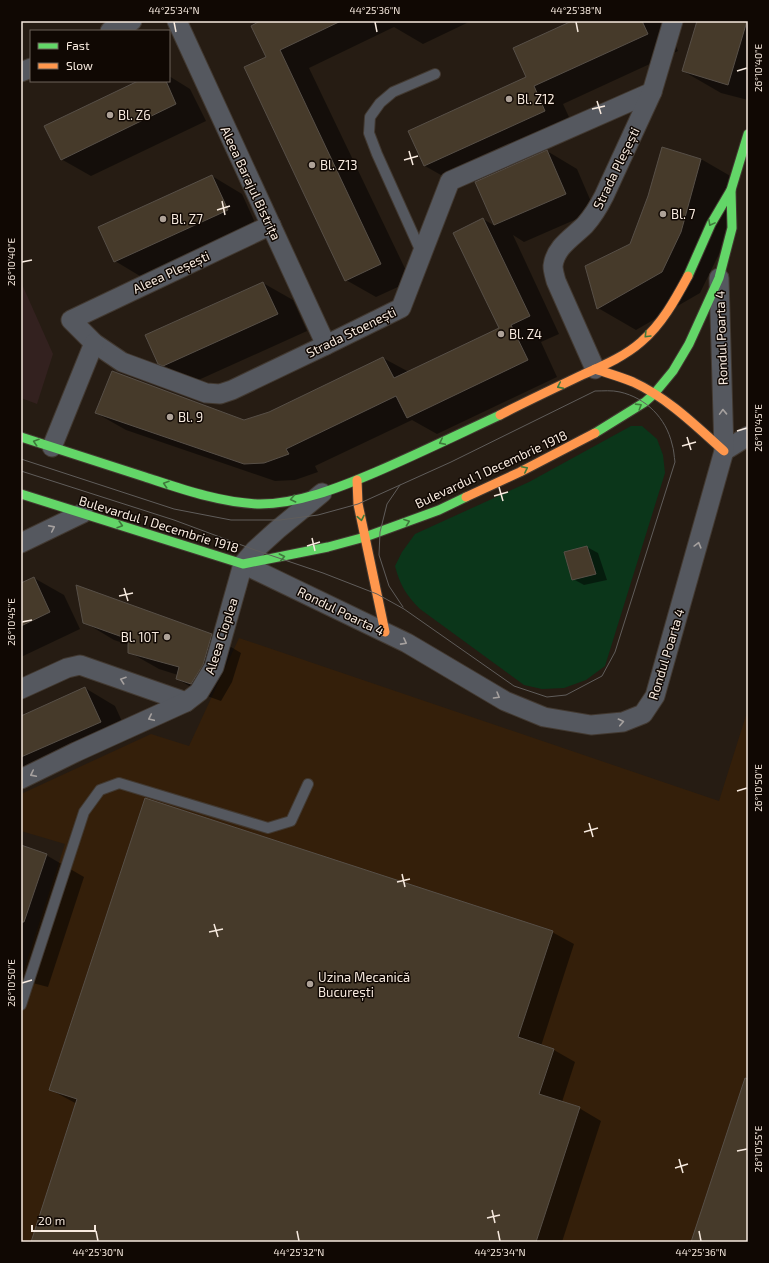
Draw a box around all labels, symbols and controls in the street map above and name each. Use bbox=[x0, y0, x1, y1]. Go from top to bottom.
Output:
text: 44°25'34"N bbox=[148, 4, 200, 16]
text: 44°25'36"N bbox=[350, 4, 400, 16]
text: 44°25'38"N bbox=[550, 4, 602, 16]
legend bbox=[30, 30, 170, 82]
text: Fast bbox=[66, 38, 90, 52]
text: 26°10'40"E bbox=[752, 44, 764, 92]
text: Slow bbox=[66, 58, 93, 72]
place label: Bl. Z12 bbox=[517, 91, 555, 107]
marker: Bl. Z12 bbox=[504, 94, 514, 104]
place label: Bl. Z6 bbox=[118, 107, 151, 123]
marker: Bl. Z6 bbox=[105, 110, 115, 120]
street label: Aleea Barajul Bistrița bbox=[217, 123, 284, 243]
street label: Strada Pleșești bbox=[589, 125, 644, 212]
place label: Bl. Z13 bbox=[320, 157, 358, 173]
marker: Bl. Z13 bbox=[307, 160, 317, 170]
place label: Bl. 7 bbox=[671, 206, 696, 222]
marker: Bl. 7 bbox=[658, 209, 668, 219]
place label: Bl. Z7 bbox=[171, 211, 203, 227]
marker: Bl. Z7 bbox=[158, 214, 168, 224]
one-way arrow bbox=[709, 219, 716, 227]
text: 26°10'40"E bbox=[5, 238, 17, 286]
street label: Aleea Pleșești bbox=[130, 247, 212, 298]
street label: Rondul Poarta 4 bbox=[711, 290, 731, 386]
street label: Strada Stoenești bbox=[304, 303, 399, 362]
place label: Bl. Z4 bbox=[509, 326, 542, 342]
marker: Bl. Z4 bbox=[496, 329, 506, 339]
one-way arrow bbox=[644, 330, 652, 338]
one-way arrow bbox=[556, 381, 564, 389]
one-way arrow bbox=[635, 403, 642, 411]
text: 26°10'45"E bbox=[752, 404, 764, 452]
place label: Bl. 9 bbox=[178, 409, 203, 425]
one-way arrow bbox=[719, 409, 727, 415]
marker: Bl. 9 bbox=[165, 412, 175, 422]
street label: Bulevardul 1 Decembrie 1918 bbox=[412, 427, 570, 511]
one-way arrow bbox=[439, 437, 447, 445]
one-way arrow bbox=[33, 438, 40, 447]
one-way arrow bbox=[521, 466, 529, 474]
one-way arrow bbox=[163, 480, 170, 489]
street label: Bulevardul 1 Decembrie 1918 bbox=[77, 492, 241, 556]
one-way arrow bbox=[290, 495, 297, 503]
one-way arrow bbox=[357, 515, 365, 522]
one-way arrow bbox=[403, 518, 410, 526]
one-way arrow bbox=[117, 520, 124, 529]
one-way arrow bbox=[48, 525, 55, 533]
one-way arrow bbox=[693, 542, 702, 549]
one-way arrow bbox=[279, 553, 285, 562]
street label: Rondul Poarta 4 bbox=[295, 583, 387, 639]
street label: Aleea Cioplea bbox=[201, 596, 241, 676]
text: 26°10'45"E bbox=[5, 598, 17, 646]
street label: Rondul Poarta 4 bbox=[645, 606, 687, 702]
place label: Bl. 10T bbox=[121, 629, 159, 645]
marker: Bl. 10T bbox=[162, 632, 172, 642]
one-way arrow bbox=[400, 637, 408, 644]
one-way arrow bbox=[120, 676, 127, 685]
one-way arrow bbox=[493, 692, 500, 699]
one-way arrow bbox=[147, 714, 154, 722]
one-way arrow bbox=[618, 718, 625, 726]
text: 26°10'50"E bbox=[752, 764, 764, 812]
one-way arrow bbox=[30, 769, 37, 777]
text: 26°10'50"E bbox=[5, 959, 17, 1007]
place label: Uzina Mecanică București bbox=[318, 969, 410, 1001]
marker: Uzina Mecanică București bbox=[305, 979, 315, 989]
text: 26°10'55"E bbox=[752, 1125, 764, 1172]
scale bar bbox=[32, 1207, 95, 1233]
text: 20 m bbox=[38, 1213, 65, 1227]
text: 44°25'30"N bbox=[72, 1246, 124, 1258]
text: 44°25'32"N bbox=[274, 1246, 324, 1258]
text: 44°25'34"N bbox=[474, 1246, 526, 1258]
text: 44°25'36"N bbox=[676, 1246, 726, 1258]

